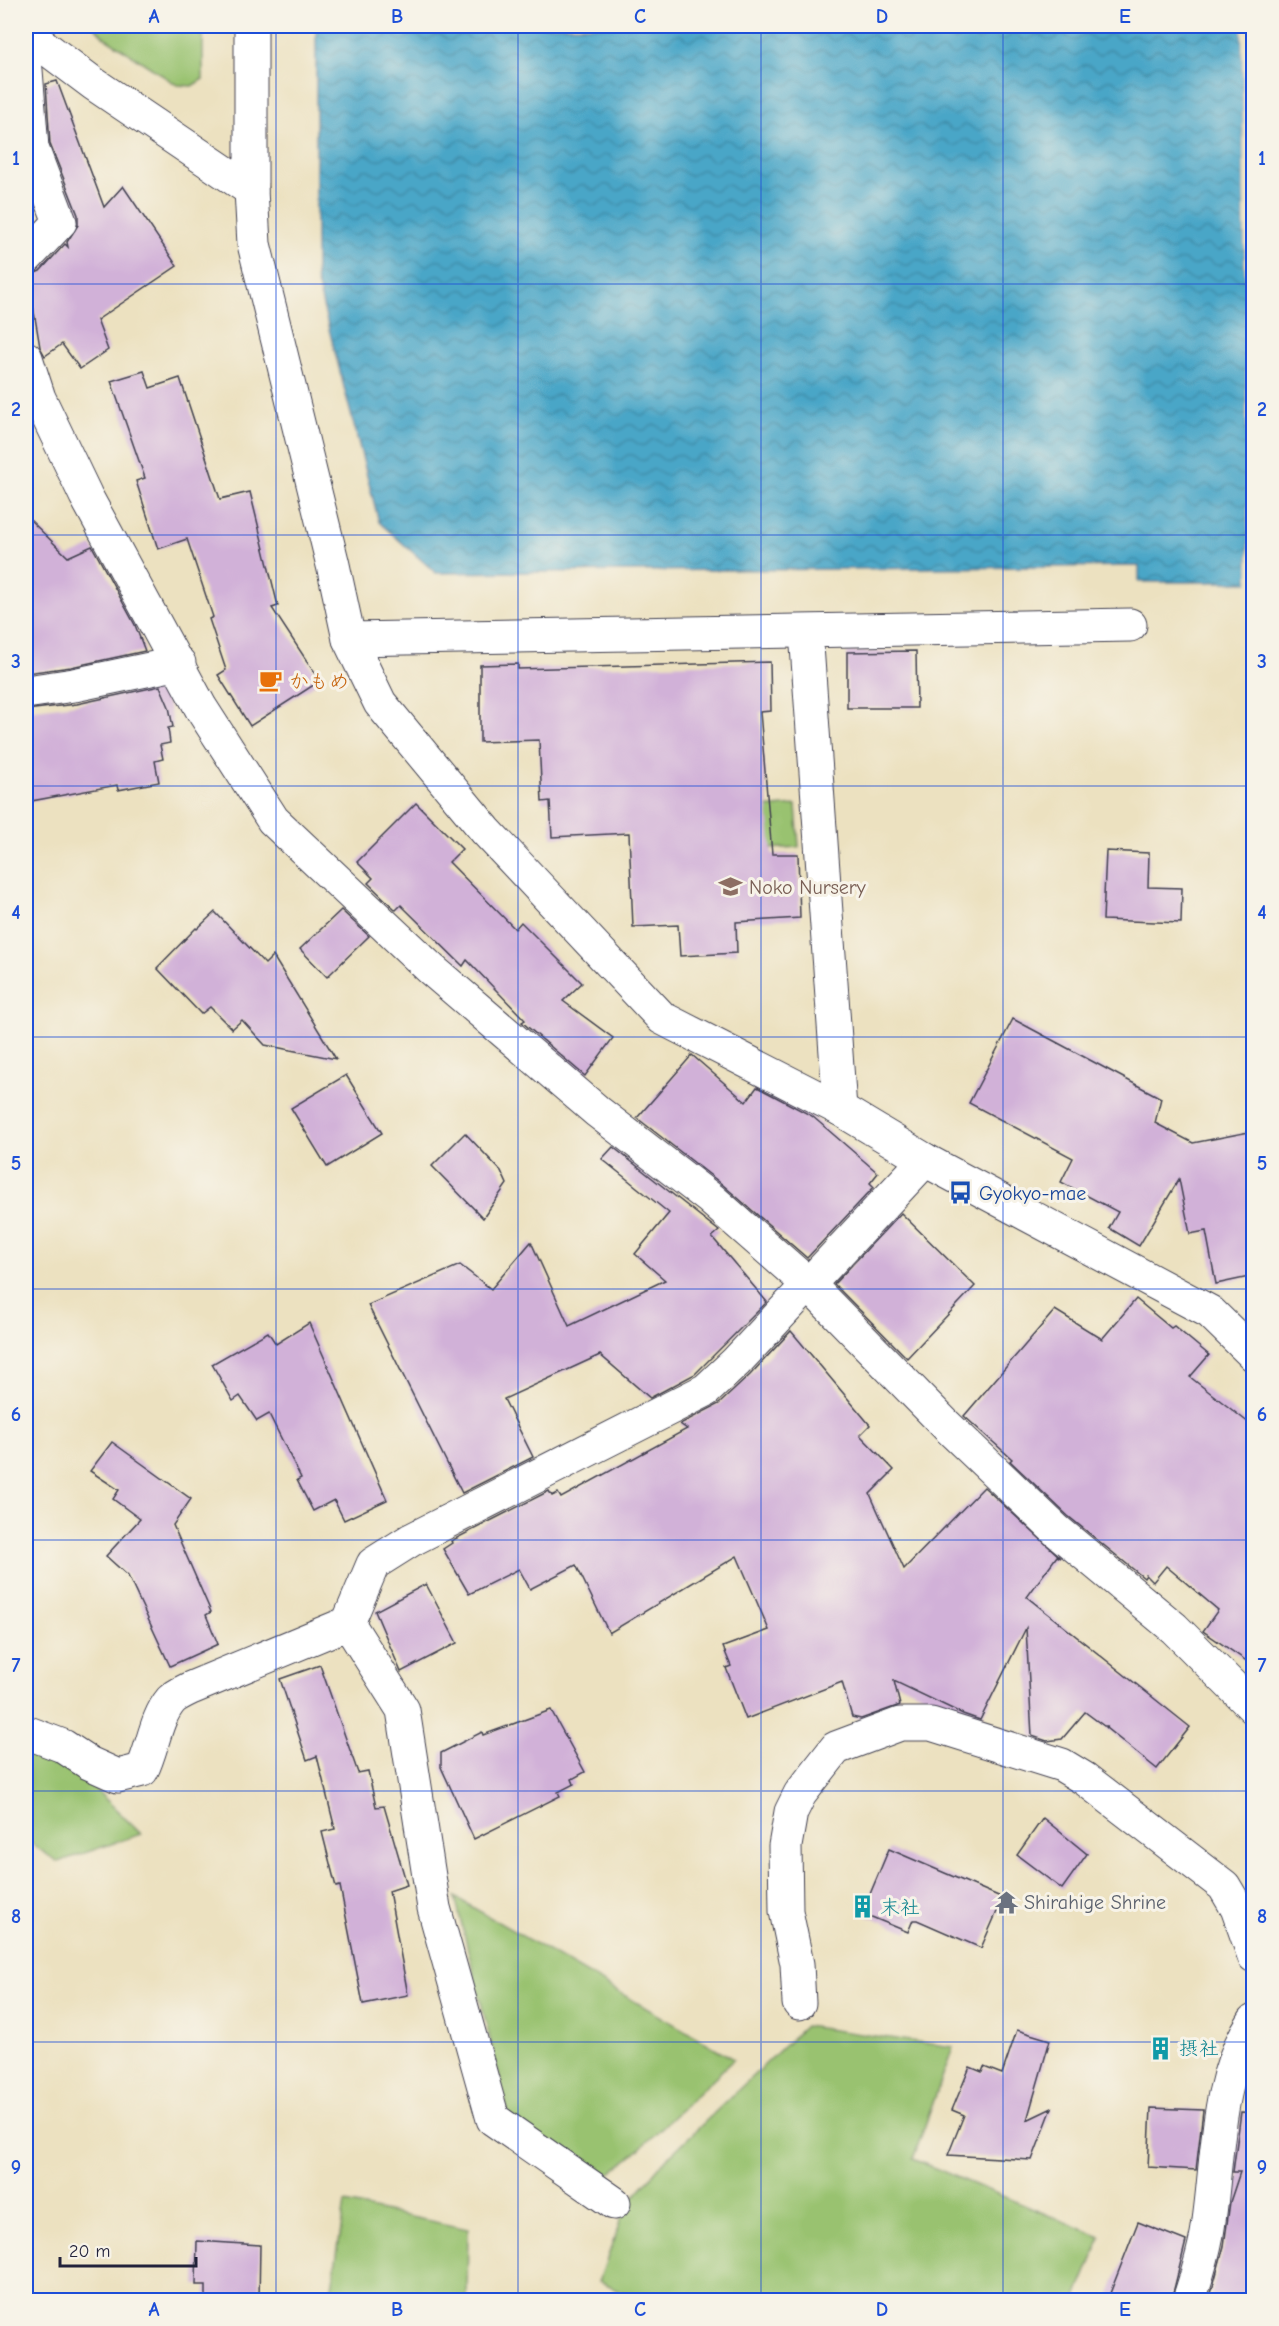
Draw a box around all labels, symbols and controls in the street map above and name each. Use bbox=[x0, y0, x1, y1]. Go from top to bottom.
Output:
text: A bbox=[148, 5, 160, 28]
text: B bbox=[391, 5, 403, 28]
text: C bbox=[634, 5, 646, 28]
text: D bbox=[876, 5, 888, 28]
text: E bbox=[1119, 5, 1131, 28]
text: 1 bbox=[12, 147, 20, 170]
text: 1 bbox=[1258, 147, 1266, 170]
text: 2 bbox=[11, 398, 21, 421]
text: 2 bbox=[1257, 398, 1267, 421]
text: 3 bbox=[11, 650, 21, 673]
text: 3 bbox=[1257, 650, 1267, 673]
cafe icon: かもめ bbox=[258, 668, 284, 694]
place label: かもめ bbox=[289, 670, 349, 693]
school or university icon: Noko Nursery bbox=[718, 874, 744, 900]
place label: Noko Nursery bbox=[749, 876, 866, 899]
text: 4 bbox=[11, 901, 21, 924]
text: 4 bbox=[1257, 901, 1267, 924]
text: 5 bbox=[11, 1152, 21, 1175]
text: 5 bbox=[1257, 1152, 1267, 1175]
bus stop icon: Gyokyo-mae bbox=[948, 1180, 974, 1206]
place label: Gyokyo-mae bbox=[979, 1182, 1086, 1205]
text: 6 bbox=[11, 1403, 21, 1426]
text: 6 bbox=[1257, 1403, 1267, 1426]
text: 7 bbox=[12, 1654, 21, 1677]
text: 7 bbox=[1258, 1654, 1267, 1677]
temple icon: Shirahige Shrine bbox=[993, 1889, 1019, 1915]
place label: Shirahige Shrine bbox=[1024, 1891, 1166, 1914]
building icon: 末社 bbox=[849, 1894, 875, 1920]
place label: 末社 bbox=[880, 1896, 920, 1919]
text: 8 bbox=[11, 1905, 21, 1928]
text: 8 bbox=[1257, 1905, 1267, 1928]
building icon: 摂社 bbox=[1148, 2035, 1174, 2061]
place label: 摂社 bbox=[1179, 2037, 1219, 2060]
text: 9 bbox=[11, 2156, 21, 2179]
text: 9 bbox=[1257, 2156, 1267, 2179]
scale bar bbox=[60, 2230, 196, 2268]
text: 20 m bbox=[69, 2241, 110, 2262]
text: A bbox=[148, 2298, 160, 2321]
text: B bbox=[391, 2298, 403, 2321]
text: C bbox=[634, 2298, 646, 2321]
text: D bbox=[876, 2298, 888, 2321]
text: E bbox=[1119, 2298, 1131, 2321]

